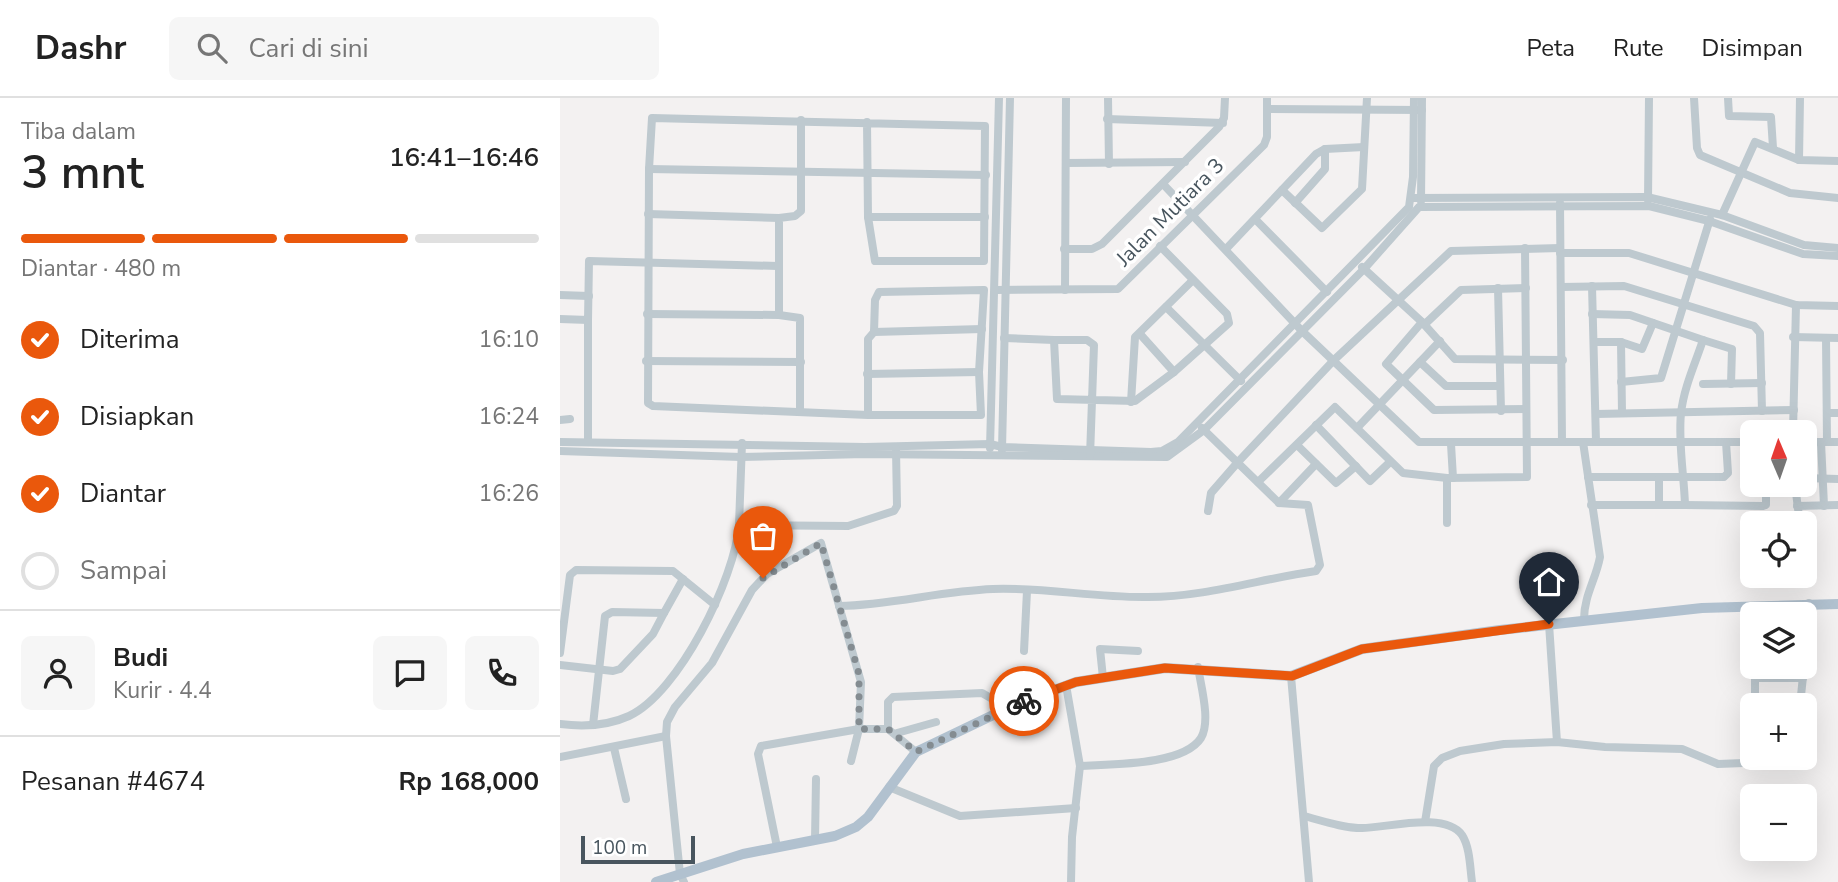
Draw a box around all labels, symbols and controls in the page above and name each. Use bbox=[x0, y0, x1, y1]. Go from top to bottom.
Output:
search box bbox=[169, 17, 659, 80]
text: Dashr bbox=[35, 26, 127, 71]
icon: search bbox=[193, 29, 231, 67]
text: Cari di sini bbox=[249, 31, 369, 66]
text: Peta bbox=[1526, 32, 1575, 64]
text: Rute bbox=[1613, 32, 1664, 64]
text: Disimpan bbox=[1702, 32, 1803, 64]
text: Tiba dalam bbox=[21, 116, 136, 147]
text: 16:41–16:46 bbox=[389, 140, 539, 175]
text: 3 mnt bbox=[21, 141, 144, 204]
street label: Jalan Mutiara 3 bbox=[1109, 152, 1230, 273]
text: Diantar · 480 m bbox=[21, 253, 181, 284]
icon: check bbox=[21, 321, 59, 359]
text: Diterima bbox=[80, 322, 180, 357]
text: 16:10 bbox=[479, 324, 539, 355]
icon: check bbox=[21, 398, 59, 436]
text: Disiapkan bbox=[80, 399, 194, 434]
text: 16:24 bbox=[479, 401, 539, 432]
north arrow bbox=[1740, 420, 1816, 497]
map controls bbox=[1740, 420, 1817, 861]
icon: check bbox=[21, 475, 59, 513]
text: Diantar bbox=[80, 476, 166, 511]
text: 16:26 bbox=[479, 478, 539, 509]
pin bbox=[733, 506, 793, 578]
button: locate bbox=[1740, 511, 1817, 588]
icon: bag bbox=[744, 517, 782, 555]
pin bbox=[1519, 552, 1579, 624]
text: Sampai bbox=[80, 553, 167, 588]
icon: home bbox=[1530, 563, 1568, 601]
button: layers bbox=[1740, 602, 1817, 679]
button: person bbox=[21, 636, 95, 710]
button: chat bbox=[373, 636, 447, 710]
button: phone bbox=[465, 636, 539, 710]
text: Budi bbox=[113, 640, 168, 675]
courier bbox=[989, 666, 1059, 736]
text: Kurir · 4.4 bbox=[113, 675, 212, 706]
icon: bike bbox=[1005, 682, 1043, 720]
button: + bbox=[1740, 693, 1817, 770]
text: Pesanan #4674 bbox=[21, 764, 205, 799]
text: Rp 168,000 bbox=[398, 764, 539, 799]
button: − bbox=[1740, 784, 1817, 861]
scale bar bbox=[581, 833, 695, 865]
text: 100 m bbox=[592, 835, 647, 861]

